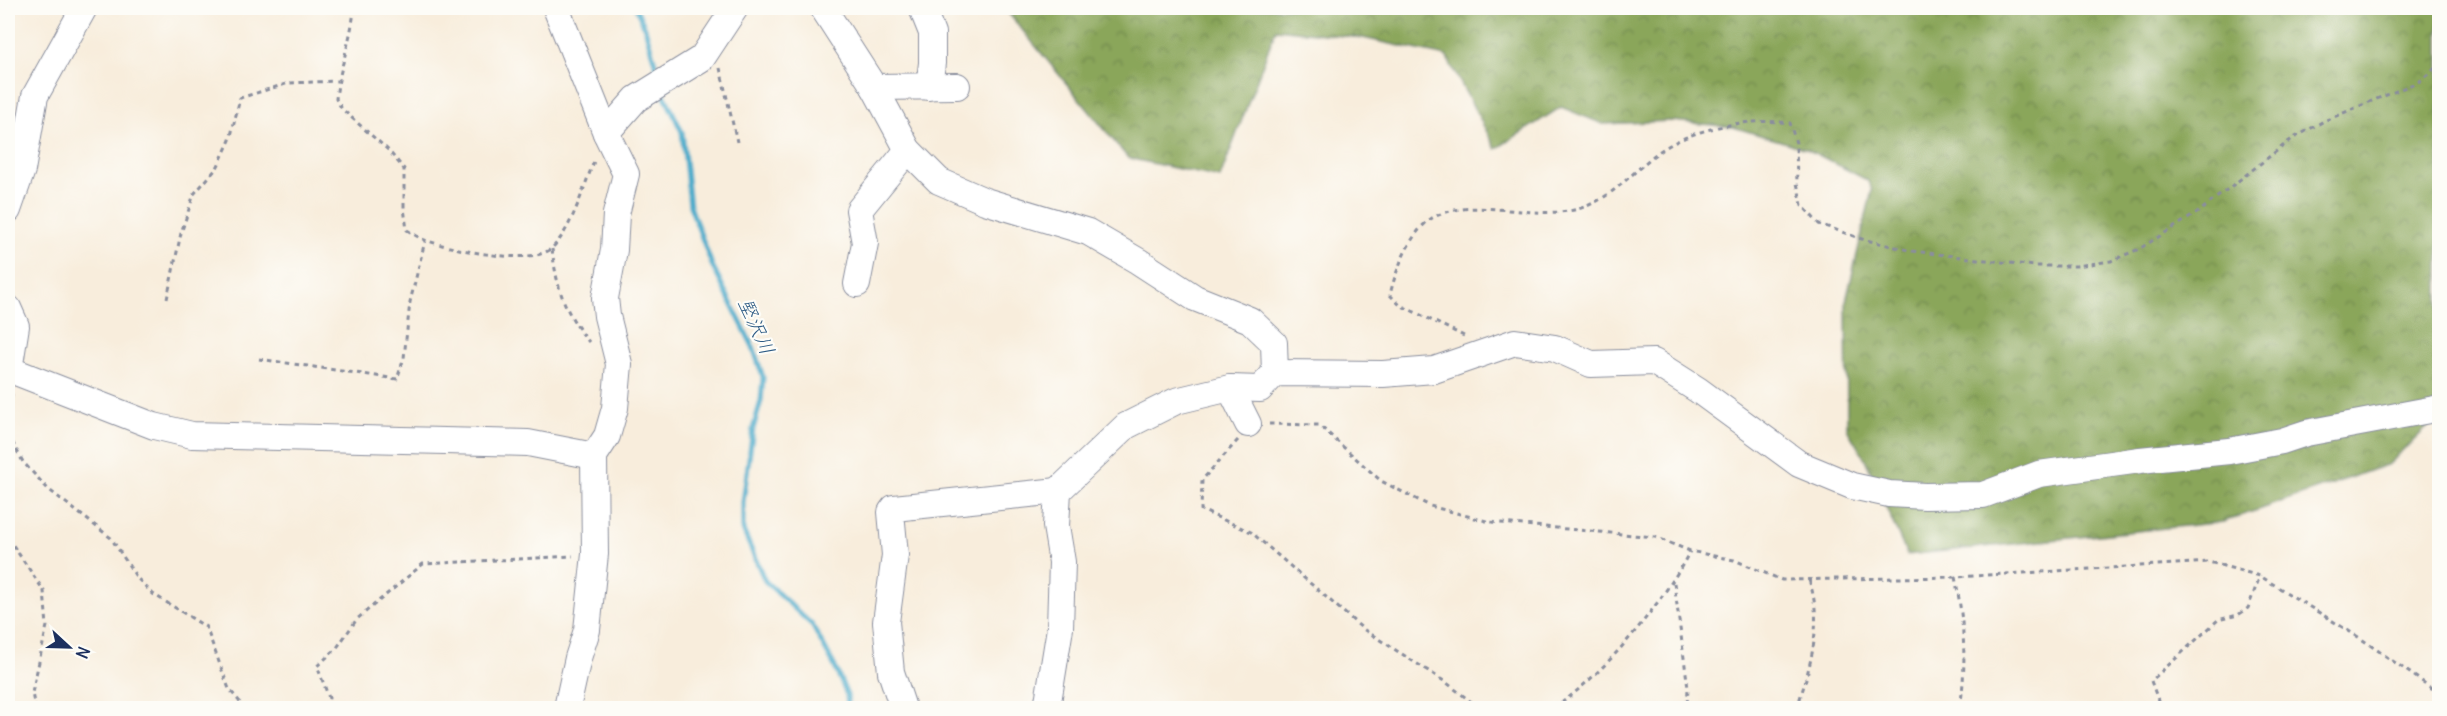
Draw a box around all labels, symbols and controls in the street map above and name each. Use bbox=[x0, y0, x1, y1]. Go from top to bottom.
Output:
water label: 堅沢川 bbox=[733, 294, 781, 358]
north arrow bbox=[39, 617, 99, 677]
text: N bbox=[72, 644, 94, 661]

